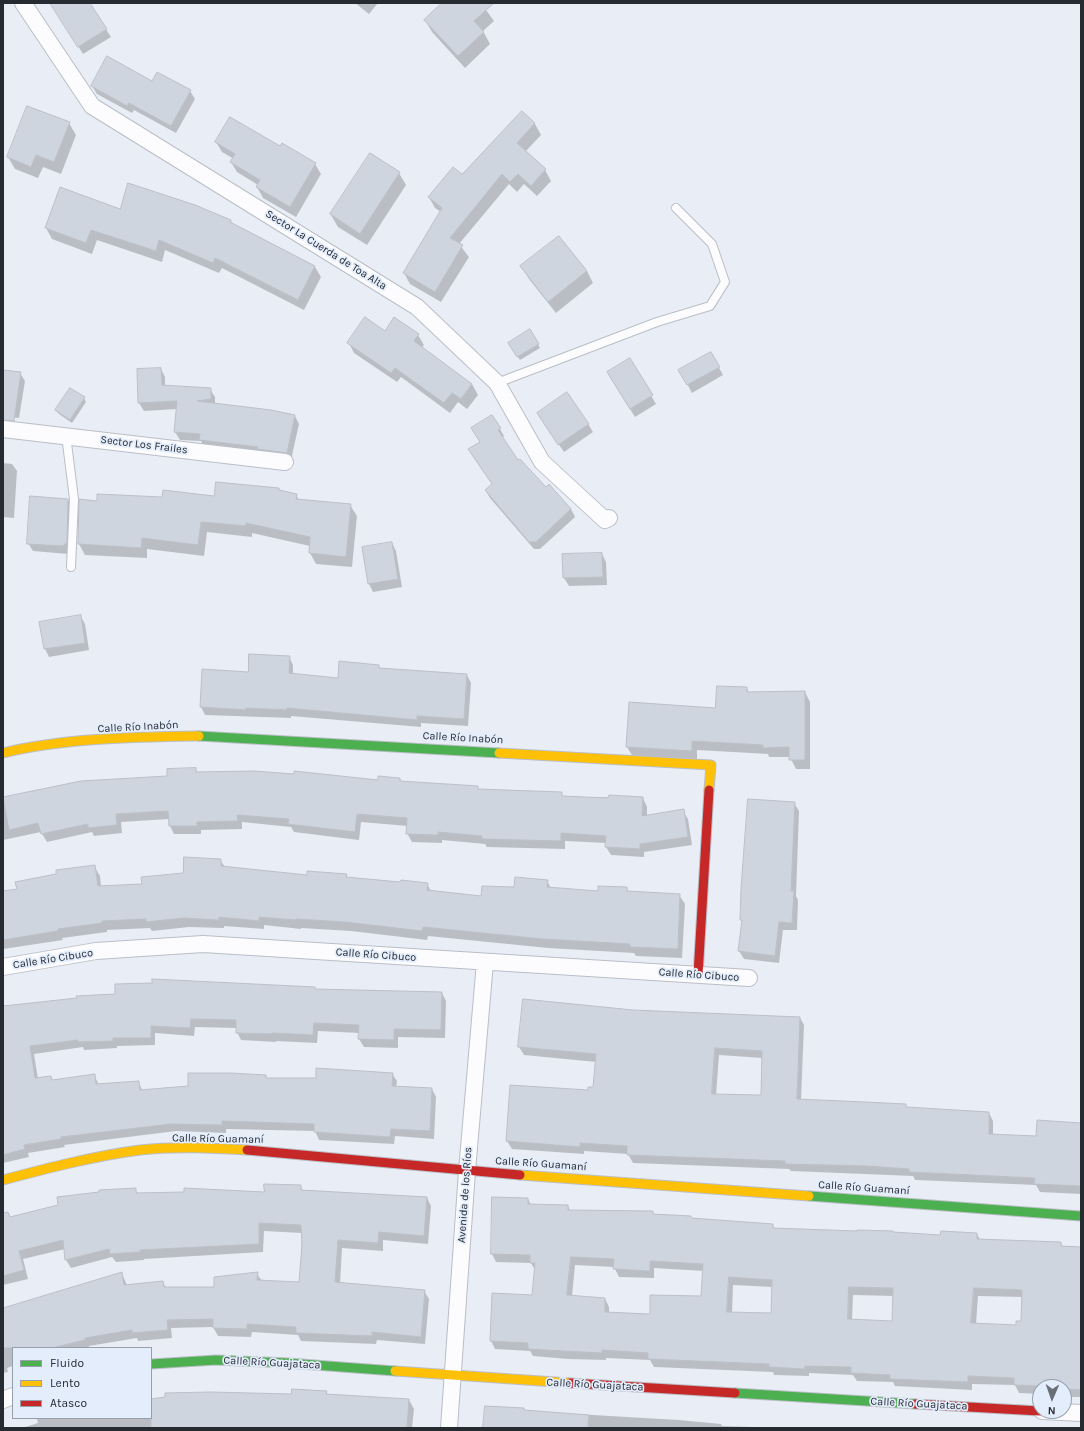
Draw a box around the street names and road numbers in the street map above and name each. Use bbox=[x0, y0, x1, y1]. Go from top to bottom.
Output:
street label: Sector La Cuerda de Toa Alta bbox=[263, 207, 389, 293]
street label: Sector Los Frailes bbox=[100, 433, 188, 457]
street label: Calle Río Inabón bbox=[97, 718, 179, 736]
street label: Calle Río Inabón bbox=[422, 729, 504, 747]
street label: Calle Río Cibuco bbox=[12, 946, 94, 972]
street label: Calle Río Cibuco bbox=[335, 946, 417, 964]
street label: Calle Río Cibuco bbox=[658, 966, 740, 984]
street label: Calle Río Guamaní bbox=[172, 1132, 264, 1146]
street label: Avenida de los Ríos bbox=[455, 1146, 475, 1244]
street label: Calle Río Guamaní bbox=[495, 1154, 587, 1174]
street label: Calle Río Guamaní bbox=[818, 1178, 910, 1198]
street label: Calle Río Guajataca bbox=[223, 1354, 321, 1372]
street label: Calle Río Guajataca bbox=[546, 1376, 644, 1394]
street label: Calle Río Guajataca bbox=[870, 1395, 968, 1413]

